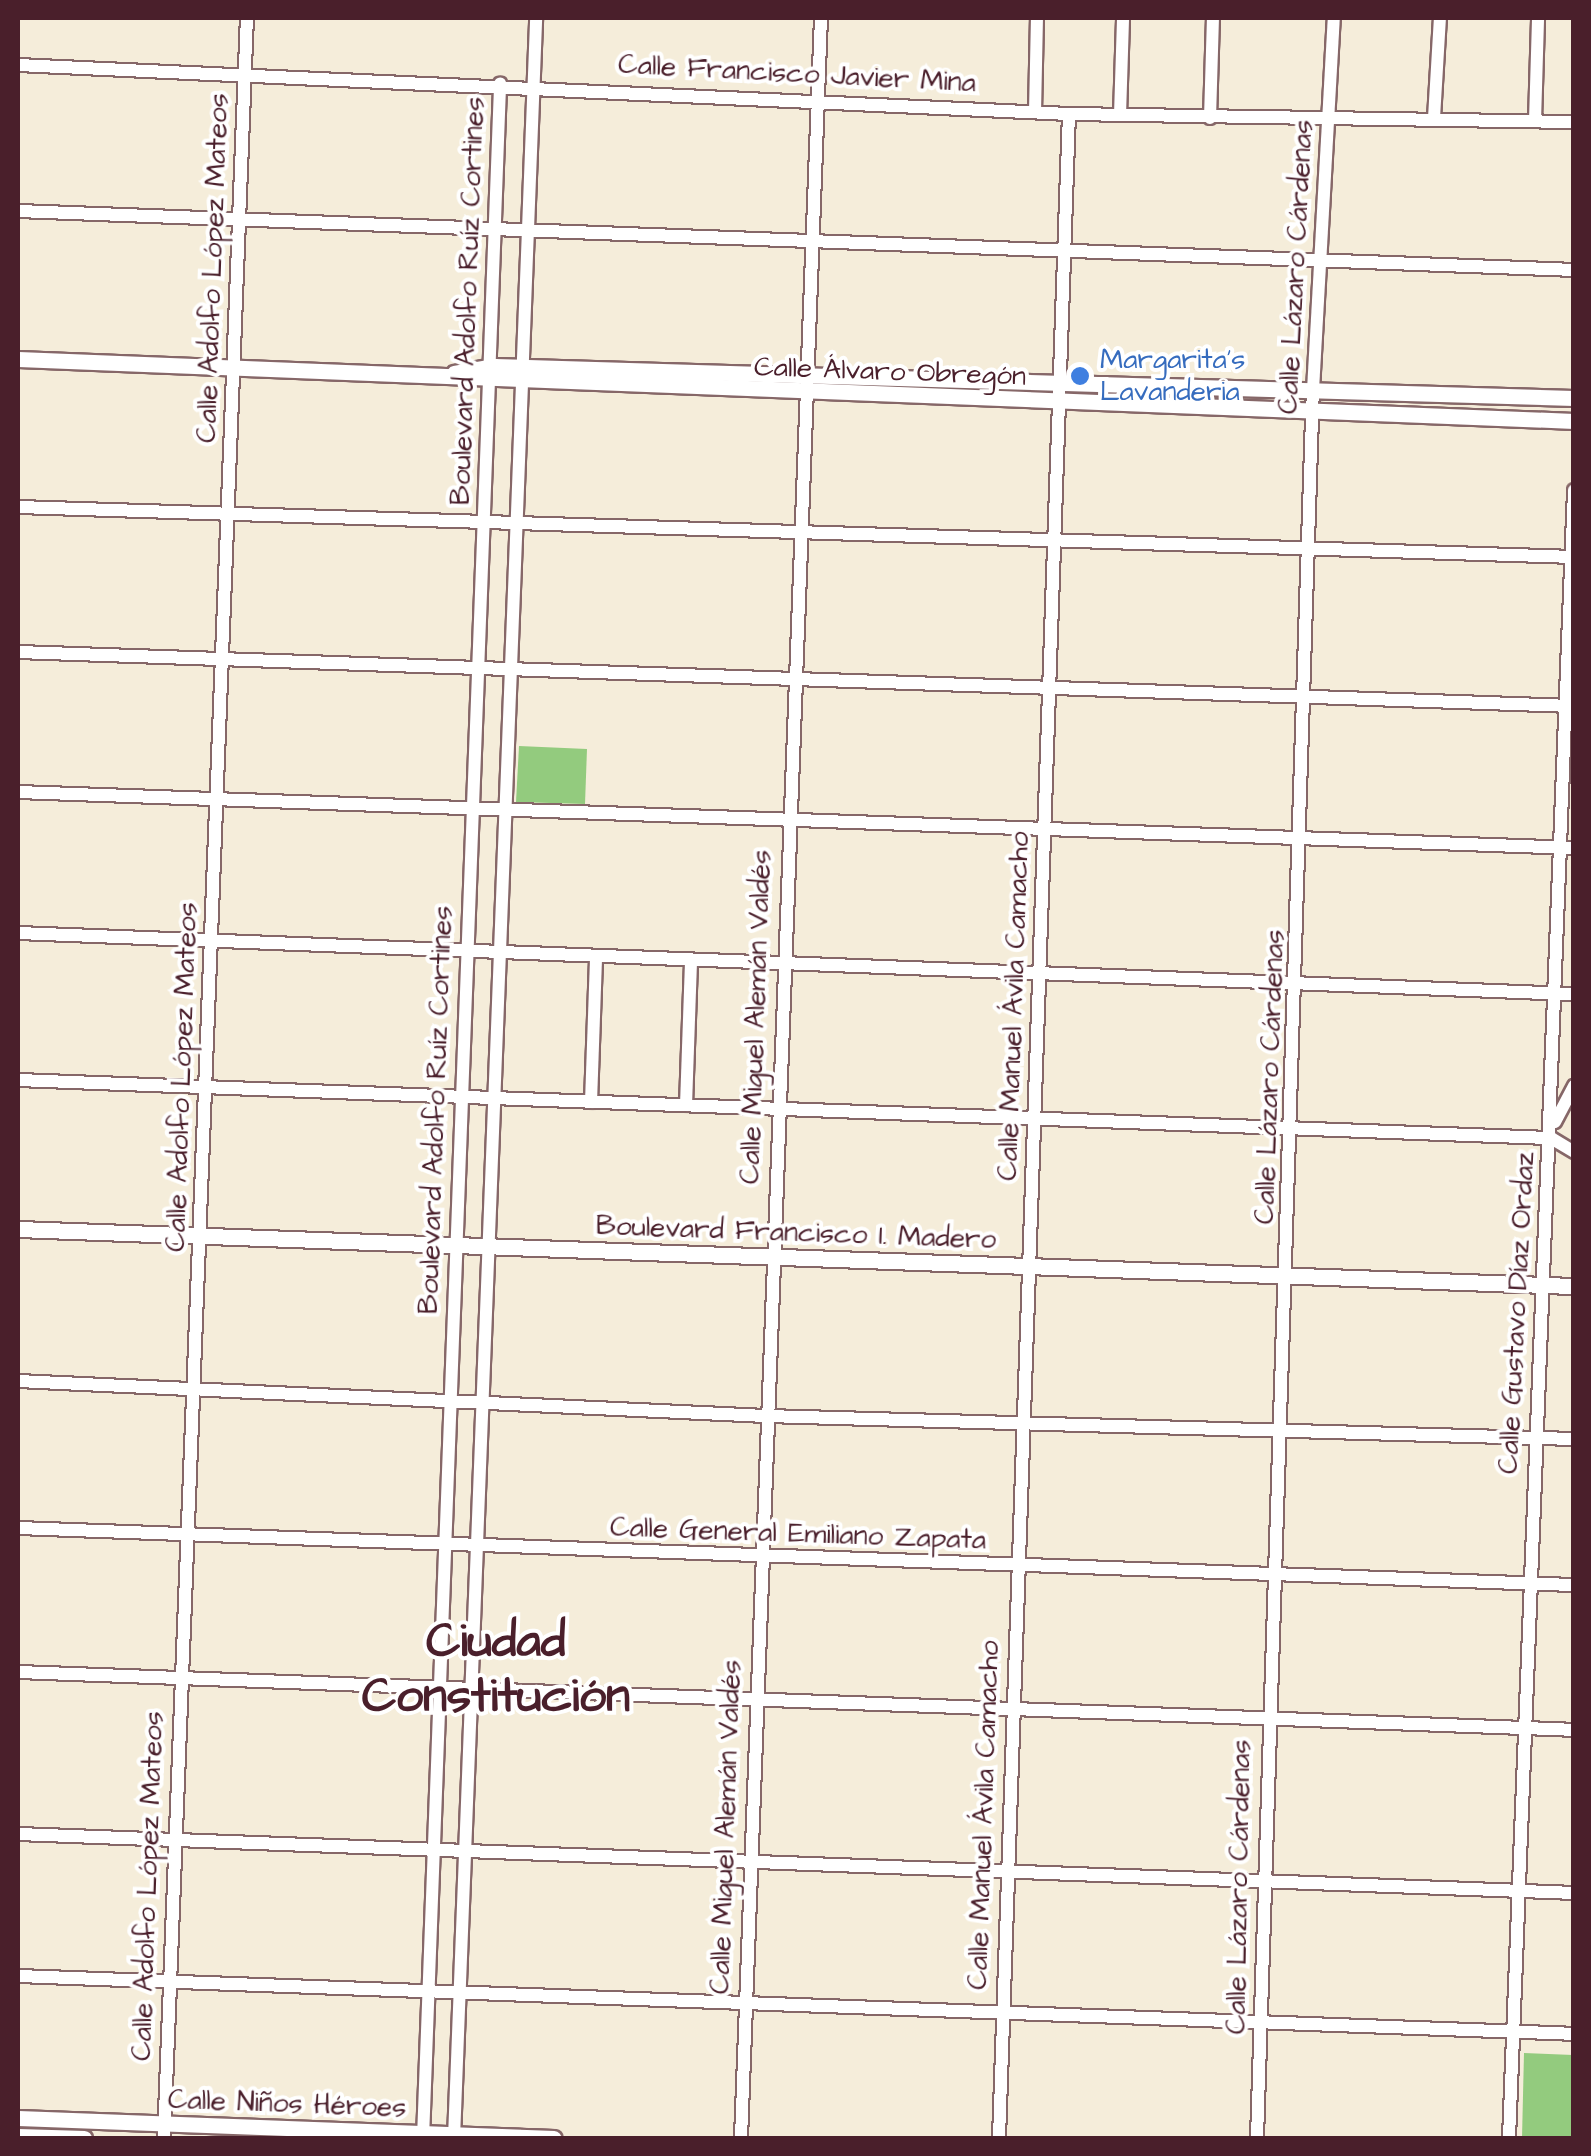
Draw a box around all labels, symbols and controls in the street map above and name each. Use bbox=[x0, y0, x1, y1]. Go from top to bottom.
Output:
street label: Calle Francisco Javier Mina bbox=[617, 48, 977, 100]
street label: Calle Adolfo López Mateos bbox=[190, 93, 236, 443]
street label: Boulevard Adolfo Ruíz Cortines bbox=[444, 96, 492, 506]
street label: Calle Lázaro Cárdenas bbox=[1272, 119, 1320, 415]
place label: Margarita's Lavanderia bbox=[1100, 343, 1245, 409]
street label: Calle Álvaro Obregón bbox=[753, 350, 1027, 394]
marker: Margarita's Lavanderia bbox=[1069, 365, 1091, 387]
street label: Calle Manuel Ávila Camacho bbox=[991, 831, 1037, 1181]
street label: Calle Miguel Alemán Valdés bbox=[733, 849, 779, 1185]
street label: Calle Adolfo López Mateos bbox=[159, 902, 205, 1252]
street label: Boulevard Adolfo Ruíz Cortines bbox=[412, 905, 460, 1315]
street label: Calle Lázaro Cárdenas bbox=[1248, 929, 1292, 1225]
street label: Calle Gustavo Díaz Ordaz bbox=[1492, 1151, 1542, 1475]
street label: Boulevard Francisco I. Madero bbox=[595, 1209, 997, 1257]
street label: Calle General Emiliano Zapata bbox=[609, 1511, 987, 1557]
district label: Ciudad Constitución bbox=[362, 1613, 630, 1726]
street label: Calle Manuel Ávila Camacho bbox=[961, 1640, 1007, 1990]
street label: Calle Miguel Alemán Valdés bbox=[703, 1659, 749, 1995]
street label: Calle Adolfo López Mateos bbox=[125, 1711, 171, 2061]
street label: Calle Lázaro Cárdenas bbox=[1220, 1739, 1258, 2035]
street label: Calle Niños Héroes bbox=[167, 2083, 407, 2125]

